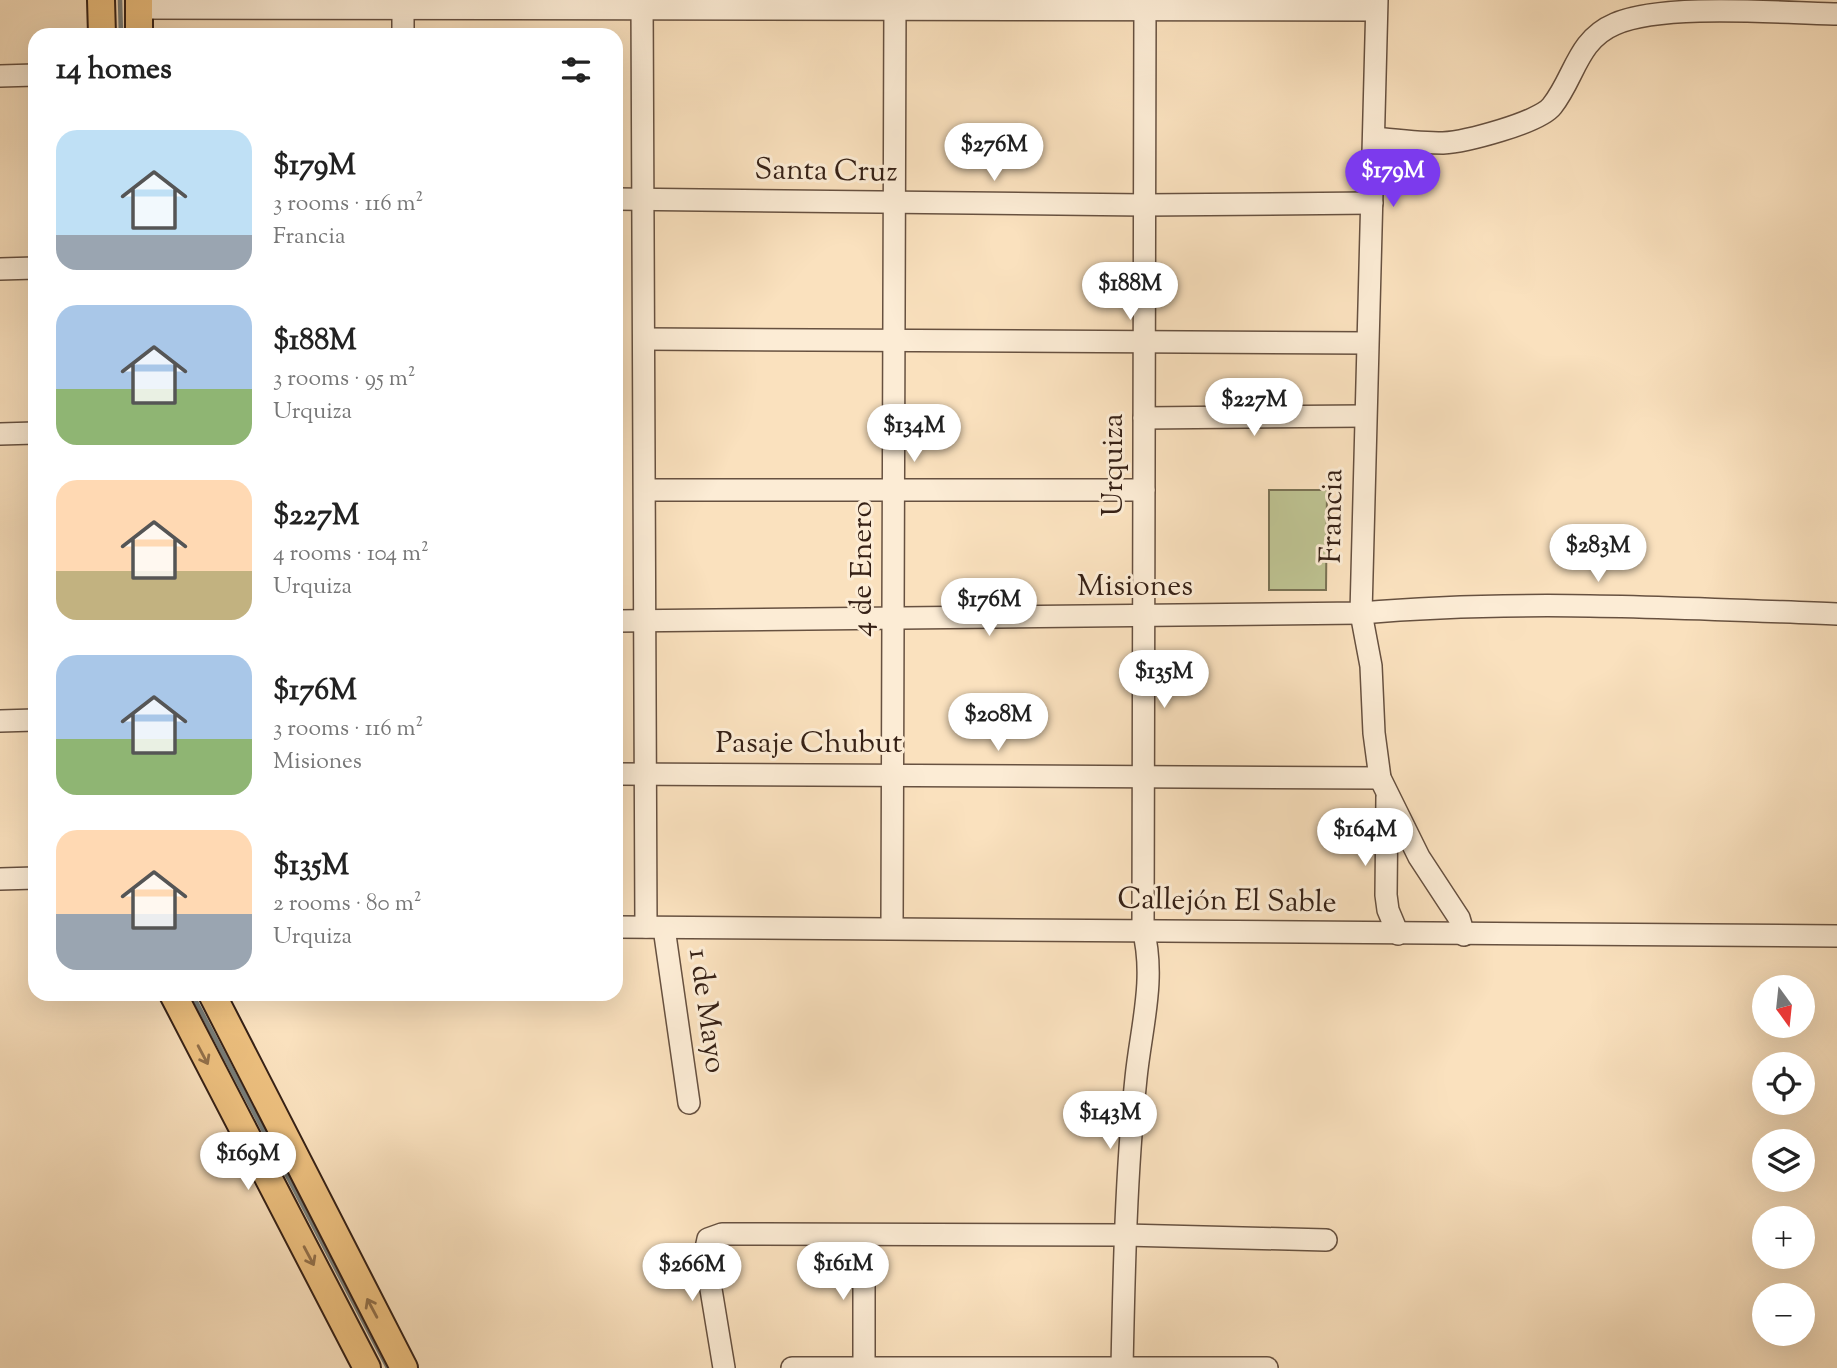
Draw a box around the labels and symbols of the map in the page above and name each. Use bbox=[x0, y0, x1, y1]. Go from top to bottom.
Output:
pin: $276M bbox=[945, 124, 1043, 183]
street label: Santa Cruz bbox=[754, 149, 898, 195]
pin: $179M bbox=[1344, 150, 1442, 209]
pin: $188M bbox=[1081, 262, 1179, 322]
pin: $227M bbox=[1205, 378, 1303, 438]
pin: $134M bbox=[865, 405, 963, 464]
street label: Urquiza bbox=[1093, 413, 1136, 517]
street label: Francia bbox=[1311, 468, 1355, 564]
street label: 4 de Enero bbox=[842, 501, 885, 637]
pin: $283M bbox=[1549, 524, 1647, 584]
street label: Misiones bbox=[1077, 566, 1193, 609]
pin: $176M bbox=[940, 578, 1038, 638]
pin: $135M bbox=[1115, 650, 1213, 710]
pin: $208M bbox=[949, 694, 1047, 753]
street label: Pasaje Chubut bbox=[716, 723, 902, 766]
pin: $164M bbox=[1316, 808, 1414, 868]
street label: Callejón El Sable bbox=[1117, 879, 1337, 925]
street label: 1 de Mayo bbox=[676, 946, 736, 1076]
north arrow bbox=[1752, 975, 1815, 1038]
one-way arrow bbox=[197, 1044, 210, 1065]
pin: $143M bbox=[1061, 1092, 1159, 1151]
pin: $169M bbox=[199, 1132, 297, 1192]
pin: $161M bbox=[794, 1242, 892, 1302]
pin: $266M bbox=[643, 1244, 741, 1303]
one-way arrow bbox=[302, 1246, 316, 1266]
one-way arrow bbox=[365, 1298, 379, 1318]

